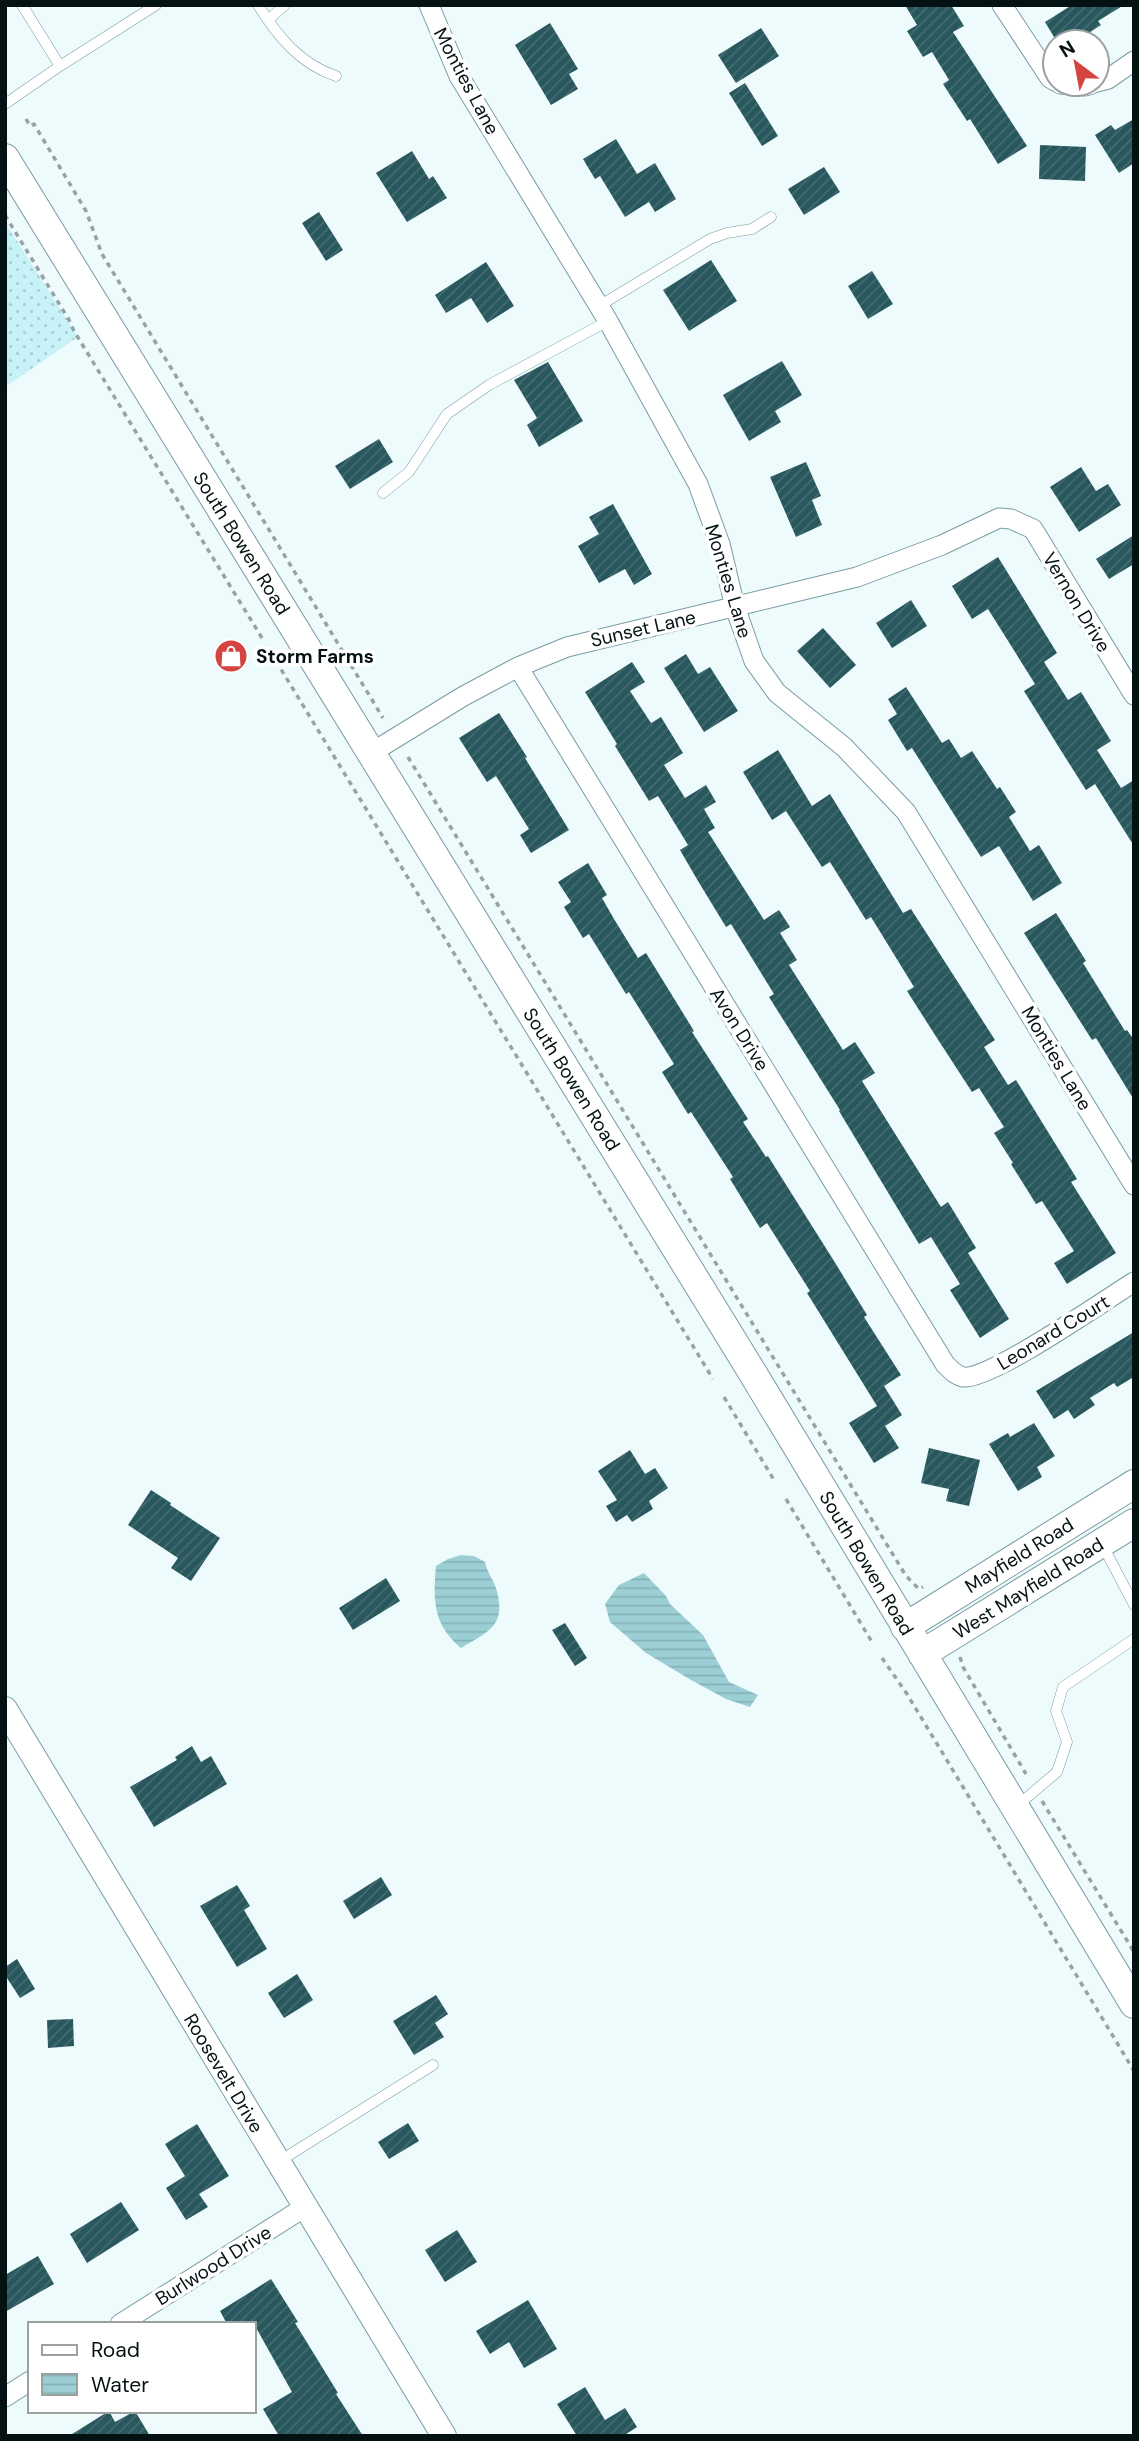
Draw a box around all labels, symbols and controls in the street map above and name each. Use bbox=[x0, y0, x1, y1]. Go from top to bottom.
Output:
street label: Monties Lane bbox=[428, 23, 505, 139]
north arrow bbox=[1041, 28, 1111, 98]
text: N bbox=[1055, 35, 1080, 63]
street label: South Bowen Road bbox=[187, 467, 296, 619]
street label: Monties Lane bbox=[699, 521, 758, 641]
street label: Vernon Drive bbox=[1037, 548, 1116, 657]
street label: Sunset Lane bbox=[588, 604, 698, 653]
shop icon: Storm Farms bbox=[212, 637, 250, 675]
place label: Storm Farms bbox=[256, 644, 374, 669]
street label: Avon Drive bbox=[704, 983, 775, 1075]
street label: Monties Lane bbox=[1016, 1001, 1098, 1115]
street label: South Bowen Road bbox=[517, 1003, 626, 1155]
street label: Leonard Court bbox=[992, 1289, 1114, 1376]
street label: South Bowen Road bbox=[814, 1486, 920, 1640]
street label: Mayfield Road bbox=[960, 1512, 1078, 1599]
street label: West Mayfield Road bbox=[948, 1532, 1108, 1645]
street label: Roosevelt Drive bbox=[178, 2009, 269, 2138]
street label: Burlwood Drive bbox=[151, 2220, 276, 2311]
legend bbox=[28, 2322, 256, 2413]
text: Road bbox=[91, 2336, 140, 2364]
text: Water bbox=[91, 2371, 149, 2399]

